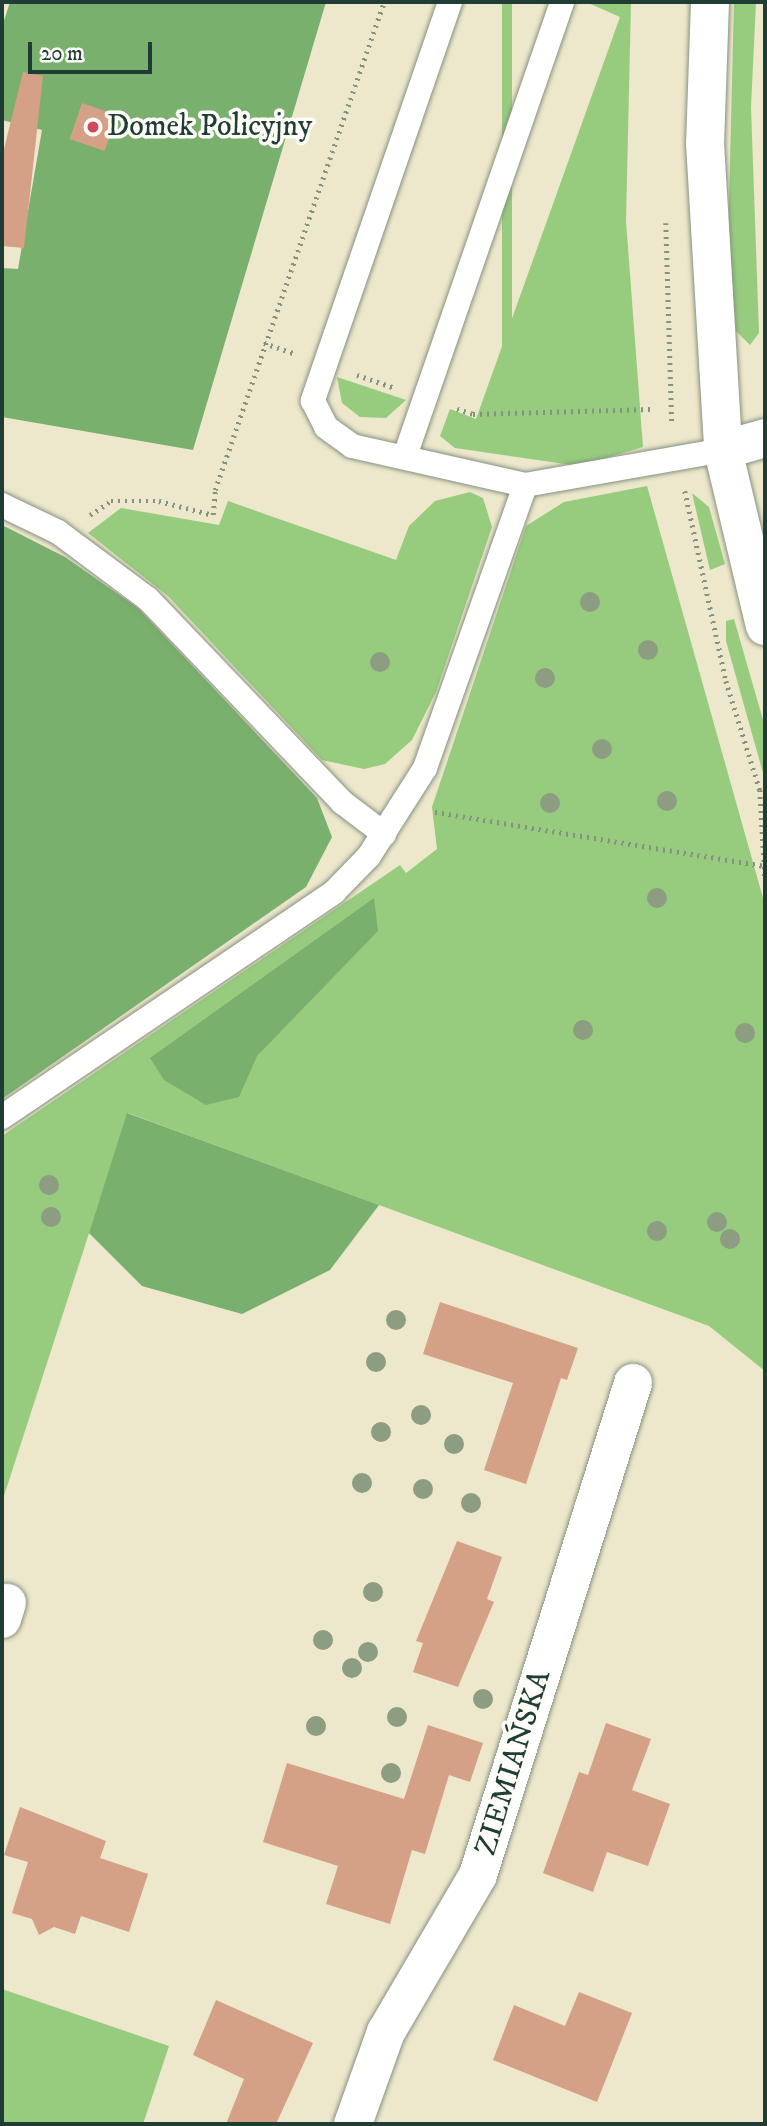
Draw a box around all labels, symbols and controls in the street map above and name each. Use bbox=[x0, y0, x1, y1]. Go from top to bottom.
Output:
scale bar bbox=[32, 28, 156, 72]
text: 20 m bbox=[41, 41, 83, 67]
place label: Domek Policyjny bbox=[107, 109, 312, 145]
marker: Domek Policyjny bbox=[85, 119, 101, 135]
street label: ZIEMIAŃSKA bbox=[469, 1666, 559, 1860]

